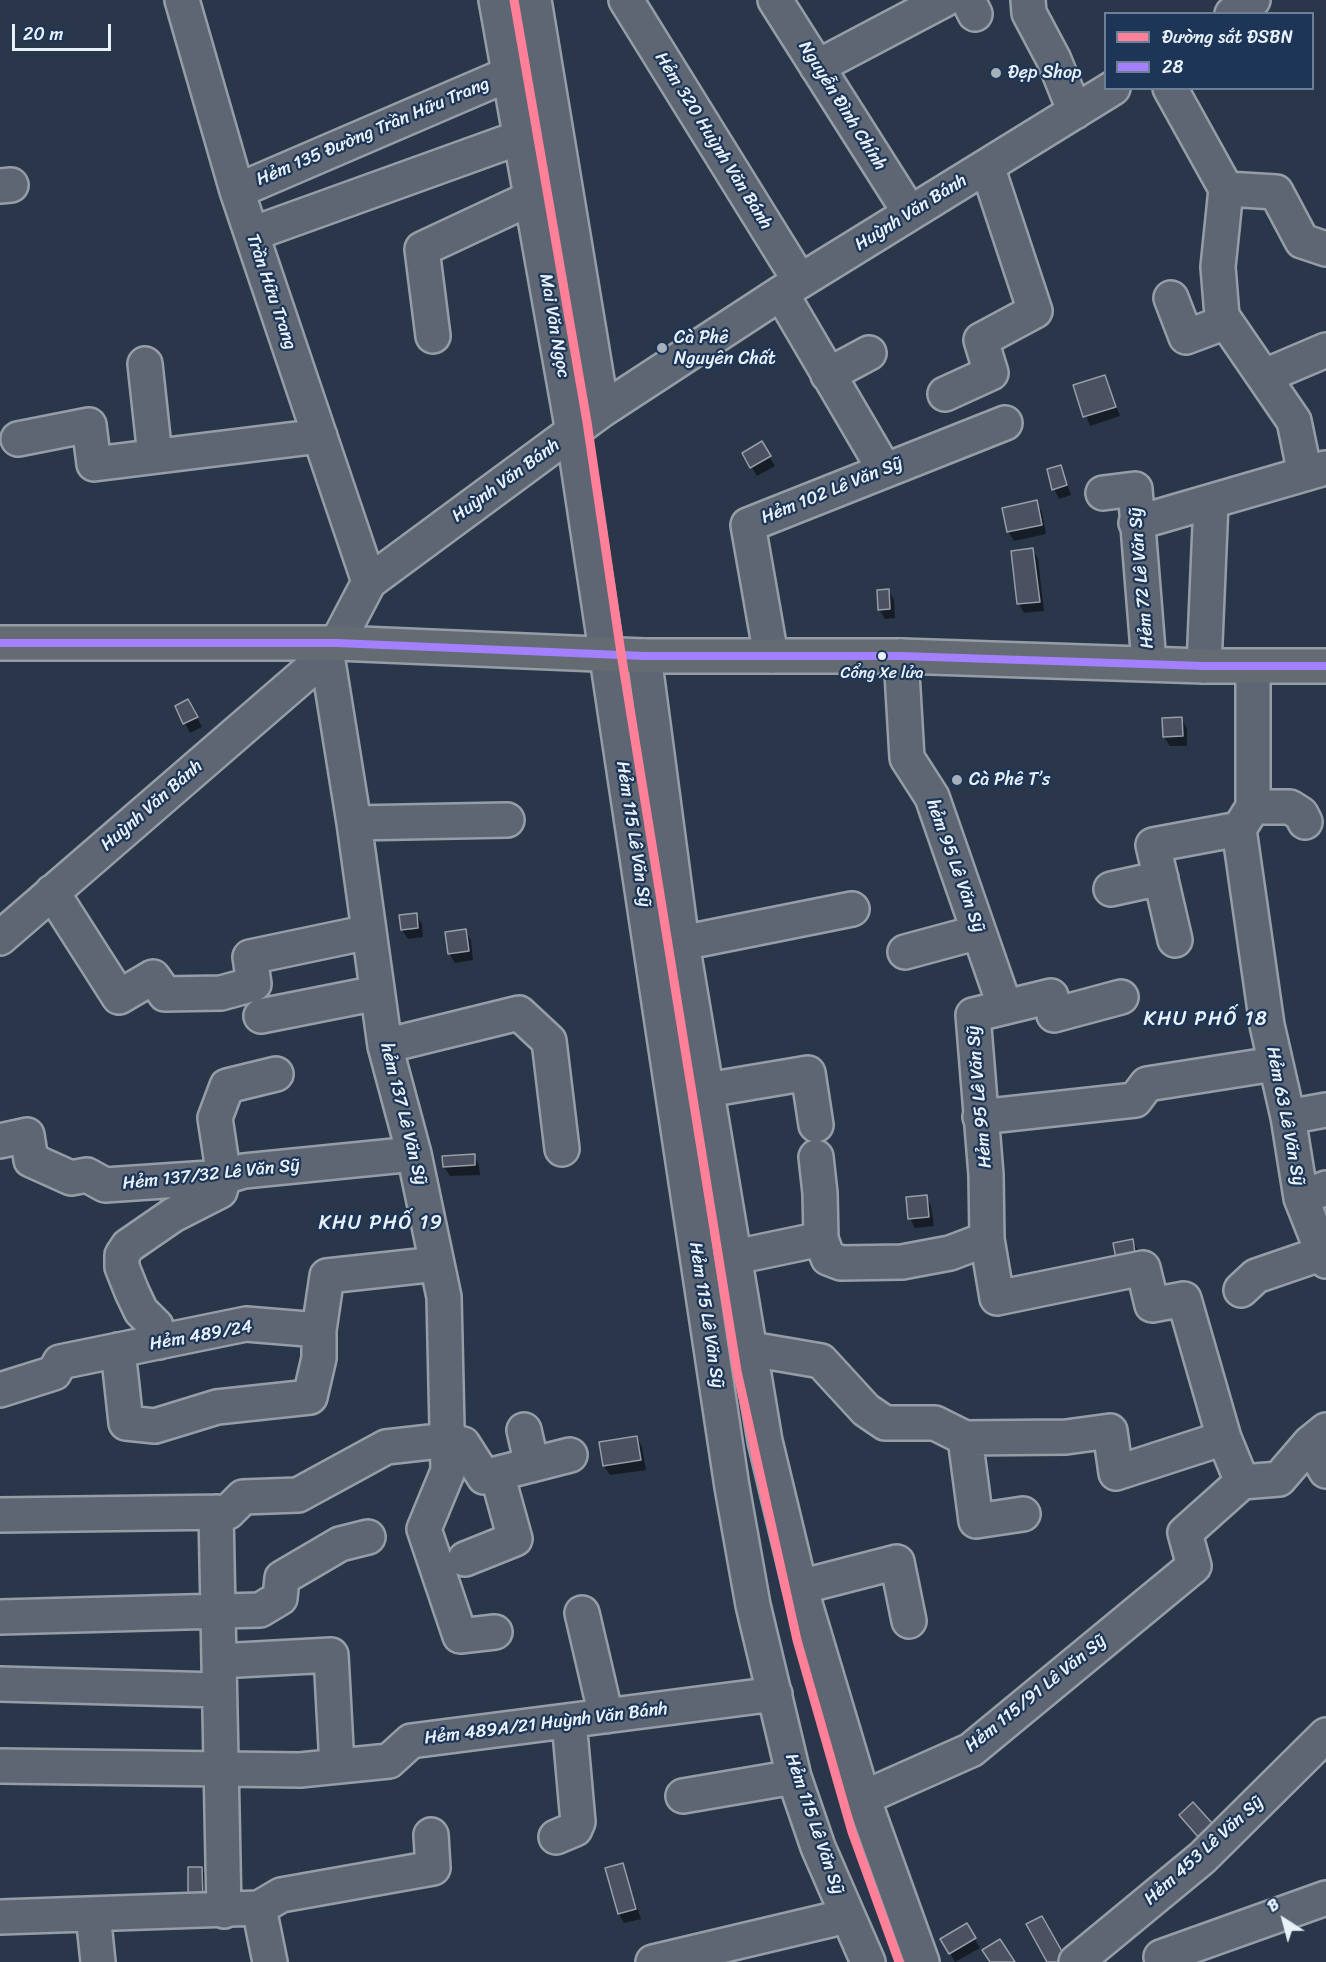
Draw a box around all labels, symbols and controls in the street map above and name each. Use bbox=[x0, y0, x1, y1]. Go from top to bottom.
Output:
scale bar bbox=[15, 12, 114, 50]
legend bbox=[1104, 12, 1314, 90]
text: 20 m bbox=[23, 18, 63, 50]
text: Đường sắt ĐSBN bbox=[1162, 21, 1293, 53]
street label: Nguyễn Đình Chính bbox=[793, 37, 891, 175]
street label: Hẻm 320 Huỳnh Văn Bánh bbox=[650, 48, 776, 234]
text: 28 bbox=[1162, 51, 1183, 83]
place label: Đẹp Shop bbox=[1008, 62, 1082, 84]
marker: Đẹp Shop bbox=[989, 66, 1003, 80]
street label: Hẻm 135 Đường Trần Hữu Trang bbox=[253, 73, 493, 191]
street label: Huỳnh Văn Bánh bbox=[851, 170, 971, 256]
street label: Trần Hữu Trang bbox=[241, 231, 301, 353]
street label: Mai Văn Ngọc bbox=[534, 272, 574, 380]
place label: Cà Phê Nguyên Chất bbox=[674, 327, 776, 370]
marker: Cà Phê Nguyên Chất bbox=[655, 341, 669, 355]
street label: Huỳnh Văn Bánh bbox=[448, 435, 564, 527]
street label: Hẻm 102 Lê Văn Sỹ bbox=[758, 453, 906, 529]
street label: Hẻm 72 Lê Văn Sỹ bbox=[1125, 507, 1159, 649]
marker: Cổng Xe lửa bbox=[876, 650, 888, 662]
place label: Cổng Xe lửa bbox=[840, 664, 924, 684]
street label: Huỳnh Văn Bánh bbox=[97, 756, 207, 856]
street label: Hẻm 115 Lê Văn Sỹ bbox=[611, 760, 655, 908]
place label: Cà Phê T’s bbox=[969, 769, 1050, 791]
marker: Cà Phê T’s bbox=[950, 773, 964, 787]
street label: hẻm 95 Lê Văn Sỹ bbox=[921, 797, 989, 935]
district label: KHU PHỐ 18 bbox=[1144, 1008, 1268, 1032]
street label: Hẻm 95 Lê Văn Sỹ bbox=[963, 1025, 997, 1169]
street label: hẻm 137 Lê Văn Sỹ bbox=[375, 1041, 431, 1187]
street label: Hẻm 63 Lê Văn Sỹ bbox=[1261, 1045, 1309, 1187]
street label: Hẻm 137/32 Lê Văn Sỹ bbox=[121, 1155, 301, 1195]
district label: KHU PHỐ 19 bbox=[318, 1212, 444, 1236]
street label: Hẻm 115 Lê Văn Sỹ bbox=[684, 1241, 728, 1389]
street label: Hẻm 489/24 bbox=[148, 1316, 254, 1356]
street label: Hẻm 115/91 Lê Văn Sỹ bbox=[961, 1631, 1111, 1757]
street label: Hẻm 489A/21 Huỳnh Văn Bánh bbox=[423, 1698, 669, 1750]
street label: Hẻm 115 Lê Văn Sỹ bbox=[780, 1751, 848, 1897]
street label: Hẻm 453 Lê Văn Sỹ bbox=[1140, 1792, 1268, 1910]
north arrow bbox=[1254, 1890, 1314, 1950]
text: B bbox=[1261, 1890, 1286, 1920]

